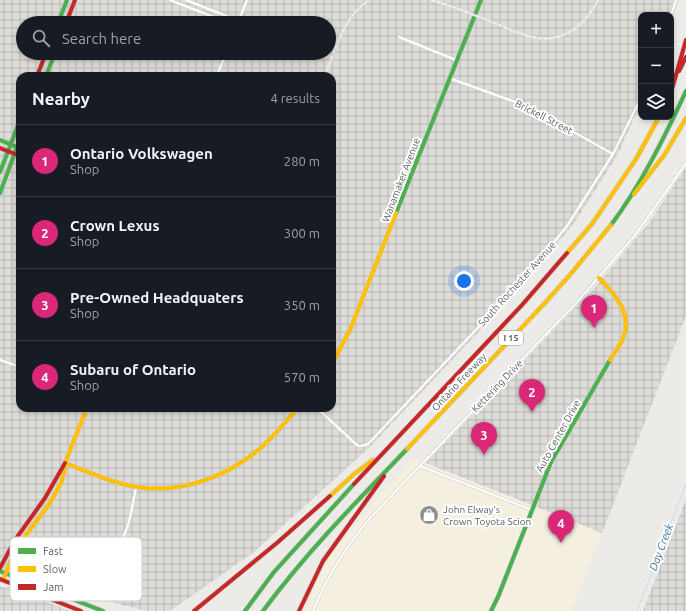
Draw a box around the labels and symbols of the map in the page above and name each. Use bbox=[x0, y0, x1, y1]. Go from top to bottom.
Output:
street label: Brickell Street bbox=[513, 98, 575, 136]
street label: Wanamaker Avenue bbox=[380, 136, 422, 224]
street label: South Rochester Avenue bbox=[476, 239, 558, 329]
your location bbox=[454, 271, 474, 291]
pin: 1 bbox=[581, 295, 607, 328]
road number: I 15 bbox=[499, 331, 523, 345]
street label: Ontario Freeway bbox=[430, 351, 489, 413]
street label: Kettering Drive bbox=[469, 358, 525, 414]
pin: 2 bbox=[519, 379, 545, 412]
street label: Auto Center Drive bbox=[534, 398, 582, 474]
pin: 3 bbox=[471, 422, 497, 455]
shop icon: John Elway's Crown Toyota Scion bbox=[418, 504, 440, 526]
place label: John Elway's Crown Toyota Scion bbox=[443, 504, 531, 527]
pin: 4 bbox=[548, 510, 574, 543]
water label: Day Creek bbox=[647, 522, 676, 572]
legend bbox=[10, 537, 142, 601]
text: Fast bbox=[43, 545, 64, 557]
text: Slow bbox=[43, 563, 67, 575]
text: Jam bbox=[43, 581, 64, 593]

